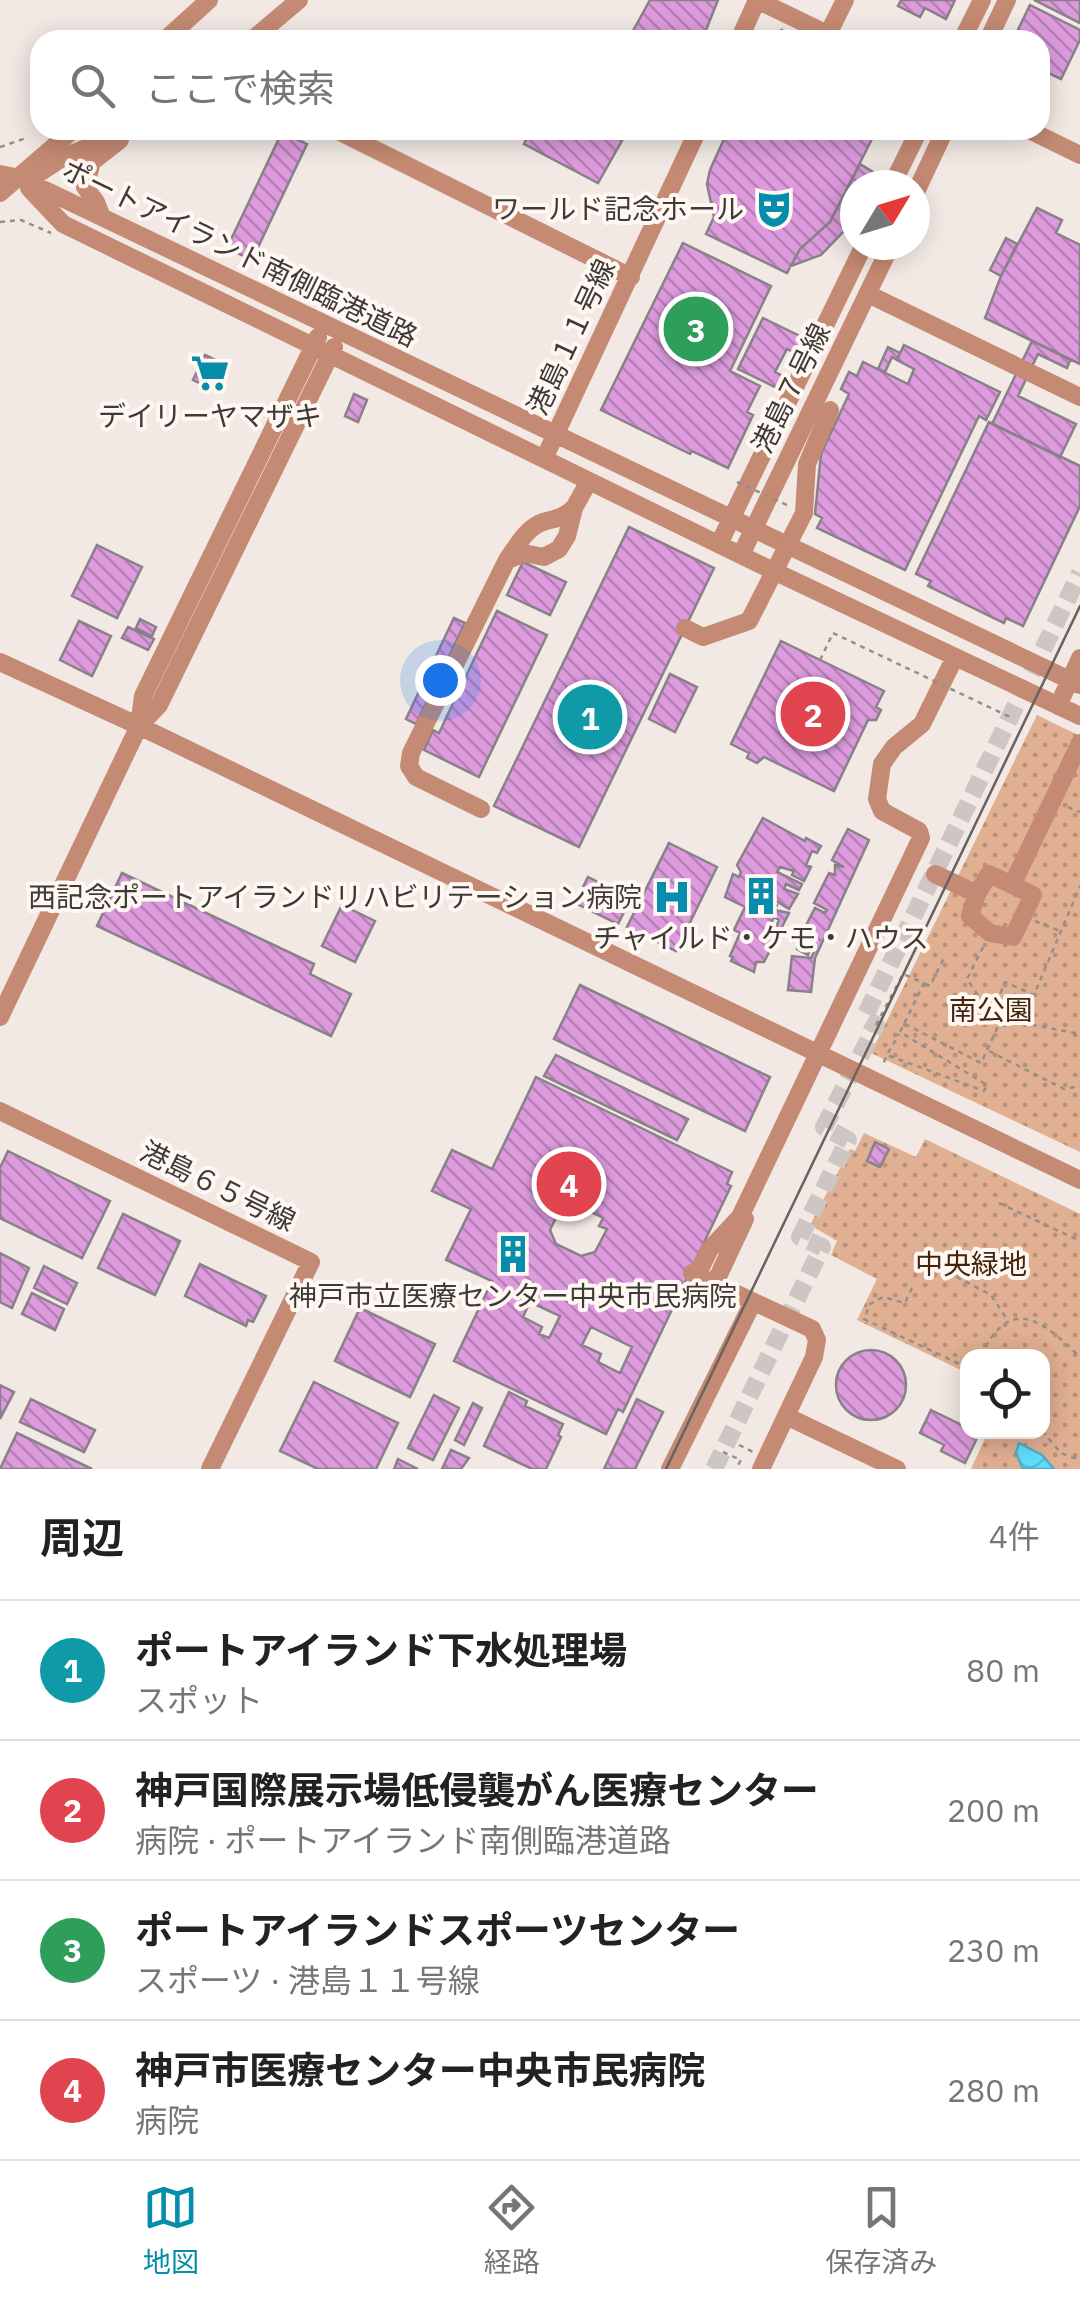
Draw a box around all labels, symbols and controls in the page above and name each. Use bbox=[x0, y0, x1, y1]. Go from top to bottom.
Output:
search box bbox=[30, 30, 1050, 140]
icon: search bbox=[65, 58, 120, 113]
text: ここで検索 bbox=[145, 63, 335, 112]
street label: ポートアイランド南側臨港道路 bbox=[57, 150, 424, 355]
north arrow bbox=[840, 170, 930, 260]
theatre icon: ワールド記念ホール bbox=[753, 188, 795, 230]
place label: ワールド記念ホール bbox=[492, 190, 744, 227]
street label: 港島１１号線 bbox=[518, 253, 623, 421]
pin: 3 bbox=[664, 292, 728, 366]
street label: 港島７号線 bbox=[743, 317, 838, 459]
supermarket icon: デイリーヤマザキ bbox=[189, 352, 231, 394]
place label: デイリーヤマザキ bbox=[98, 397, 322, 434]
your location bbox=[415, 655, 466, 706]
pin: 2 bbox=[780, 676, 846, 752]
pin: 1 bbox=[558, 680, 622, 754]
building icon: チャイルド・ケモ・ハウス bbox=[740, 875, 782, 917]
hospital icon: 西記念ポートアイランドリハビリテーション病院 bbox=[651, 876, 693, 918]
place label: 西記念ポートアイランドリハビリテーション病院 bbox=[28, 878, 642, 915]
place label: チャイルド・ケモ・ハウス bbox=[593, 919, 929, 956]
park label: 南公園 bbox=[949, 991, 1033, 1028]
street label: 港島６５号線 bbox=[135, 1132, 302, 1239]
pin: 4 bbox=[536, 1146, 602, 1222]
building icon: 神戸市立医療センター中央市民病院 bbox=[492, 1233, 534, 1275]
park label: 中央緑地 bbox=[915, 1245, 1027, 1282]
place label: 神戸市立医療センター中央市民病院 bbox=[289, 1277, 737, 1314]
map controls bbox=[960, 1349, 1050, 1439]
button: locate bbox=[960, 1349, 1050, 1439]
text: 周辺 bbox=[40, 1510, 124, 1565]
text: 4件 bbox=[989, 1515, 1040, 1557]
text: ポートアイランド下水処理場 bbox=[135, 1625, 627, 1674]
text: 1 bbox=[63, 1649, 82, 1691]
text: 80 m bbox=[966, 1649, 1040, 1691]
text: スポット bbox=[135, 1679, 263, 1721]
text: 神戸国際展示場低侵襲がん医療センター bbox=[135, 1765, 819, 1814]
text: 2 bbox=[63, 1789, 82, 1831]
text: 200 m bbox=[947, 1789, 1040, 1831]
text: 病院 · ポートアイランド南側臨港道路 bbox=[135, 1819, 671, 1861]
text: ポートアイランドスポーツセンター bbox=[135, 1905, 740, 1954]
text: 3 bbox=[63, 1929, 82, 1971]
text: 230 m bbox=[947, 1929, 1040, 1971]
text: スポーツ · 港島１１号線 bbox=[135, 1959, 480, 2001]
text: 神戸市医療センター中央市民病院 bbox=[135, 2045, 705, 2094]
text: 4 bbox=[63, 2069, 82, 2111]
text: 280 m bbox=[947, 2069, 1040, 2111]
text: 病院 bbox=[135, 2099, 199, 2141]
tab: 地図 bbox=[143, 2180, 199, 2280]
tab: 経路 bbox=[484, 2180, 540, 2280]
tab: 保存済み bbox=[825, 2180, 937, 2280]

